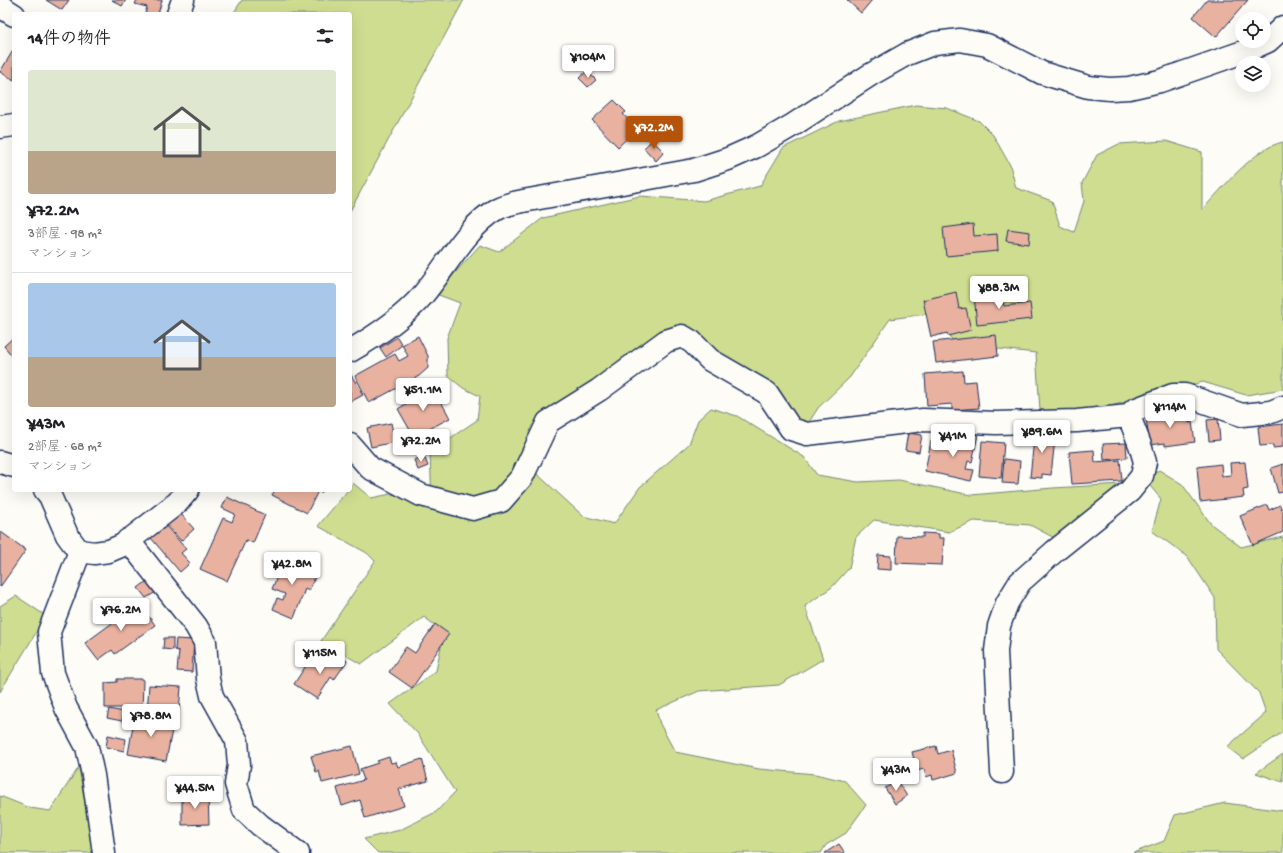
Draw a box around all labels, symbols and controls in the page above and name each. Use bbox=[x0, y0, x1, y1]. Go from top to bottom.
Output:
map controls bbox=[1235, 12, 1271, 92]
button: locate bbox=[1235, 12, 1271, 48]
icon: filters bbox=[314, 25, 336, 47]
text: 14件の物件 bbox=[28, 30, 111, 50]
pin: ¥104M bbox=[560, 45, 616, 79]
text: ¥104M bbox=[571, 50, 605, 65]
button: layers bbox=[1235, 56, 1271, 92]
icon: home bbox=[146, 96, 218, 168]
pin: ¥72.2M bbox=[621, 116, 687, 150]
text: ¥72.2M bbox=[635, 121, 673, 136]
text: ¥72.2M bbox=[28, 202, 79, 222]
text: 3部屋 · 98 m² bbox=[28, 227, 102, 242]
text: マンション bbox=[28, 247, 92, 262]
pin: ¥88.3M bbox=[966, 276, 1032, 310]
text: ¥88.3M bbox=[979, 281, 1019, 296]
icon: home bbox=[146, 309, 218, 381]
pin: ¥51.1M bbox=[390, 378, 456, 412]
text: ¥51.1M bbox=[405, 383, 441, 398]
pin: ¥114M bbox=[1142, 395, 1198, 429]
text: ¥114M bbox=[1154, 400, 1186, 415]
text: ¥43M bbox=[28, 415, 65, 435]
pin: ¥89.6M bbox=[1009, 420, 1075, 454]
pin: ¥41M bbox=[929, 424, 977, 458]
text: ¥89.6M bbox=[1022, 425, 1062, 440]
pin: ¥72.2M bbox=[388, 429, 454, 463]
text: ¥41M bbox=[940, 429, 966, 444]
text: ¥72.2M bbox=[402, 434, 440, 449]
text: 2部屋 · 68 m² bbox=[28, 440, 102, 455]
text: マンション bbox=[28, 460, 92, 475]
pin: ¥42.8M bbox=[259, 552, 325, 586]
text: ¥42.8M bbox=[273, 557, 311, 572]
pin: ¥76.2M bbox=[88, 598, 154, 632]
text: ¥76.2M bbox=[102, 603, 140, 618]
pin: ¥115M bbox=[292, 641, 348, 675]
text: ¥115M bbox=[304, 646, 336, 661]
pin: ¥78.8M bbox=[118, 704, 184, 738]
text: ¥78.8M bbox=[131, 709, 171, 724]
pin: ¥43M bbox=[872, 758, 920, 792]
text: ¥43M bbox=[882, 763, 910, 778]
pin: ¥44.5M bbox=[162, 776, 228, 810]
text: ¥44.5M bbox=[176, 781, 214, 796]

